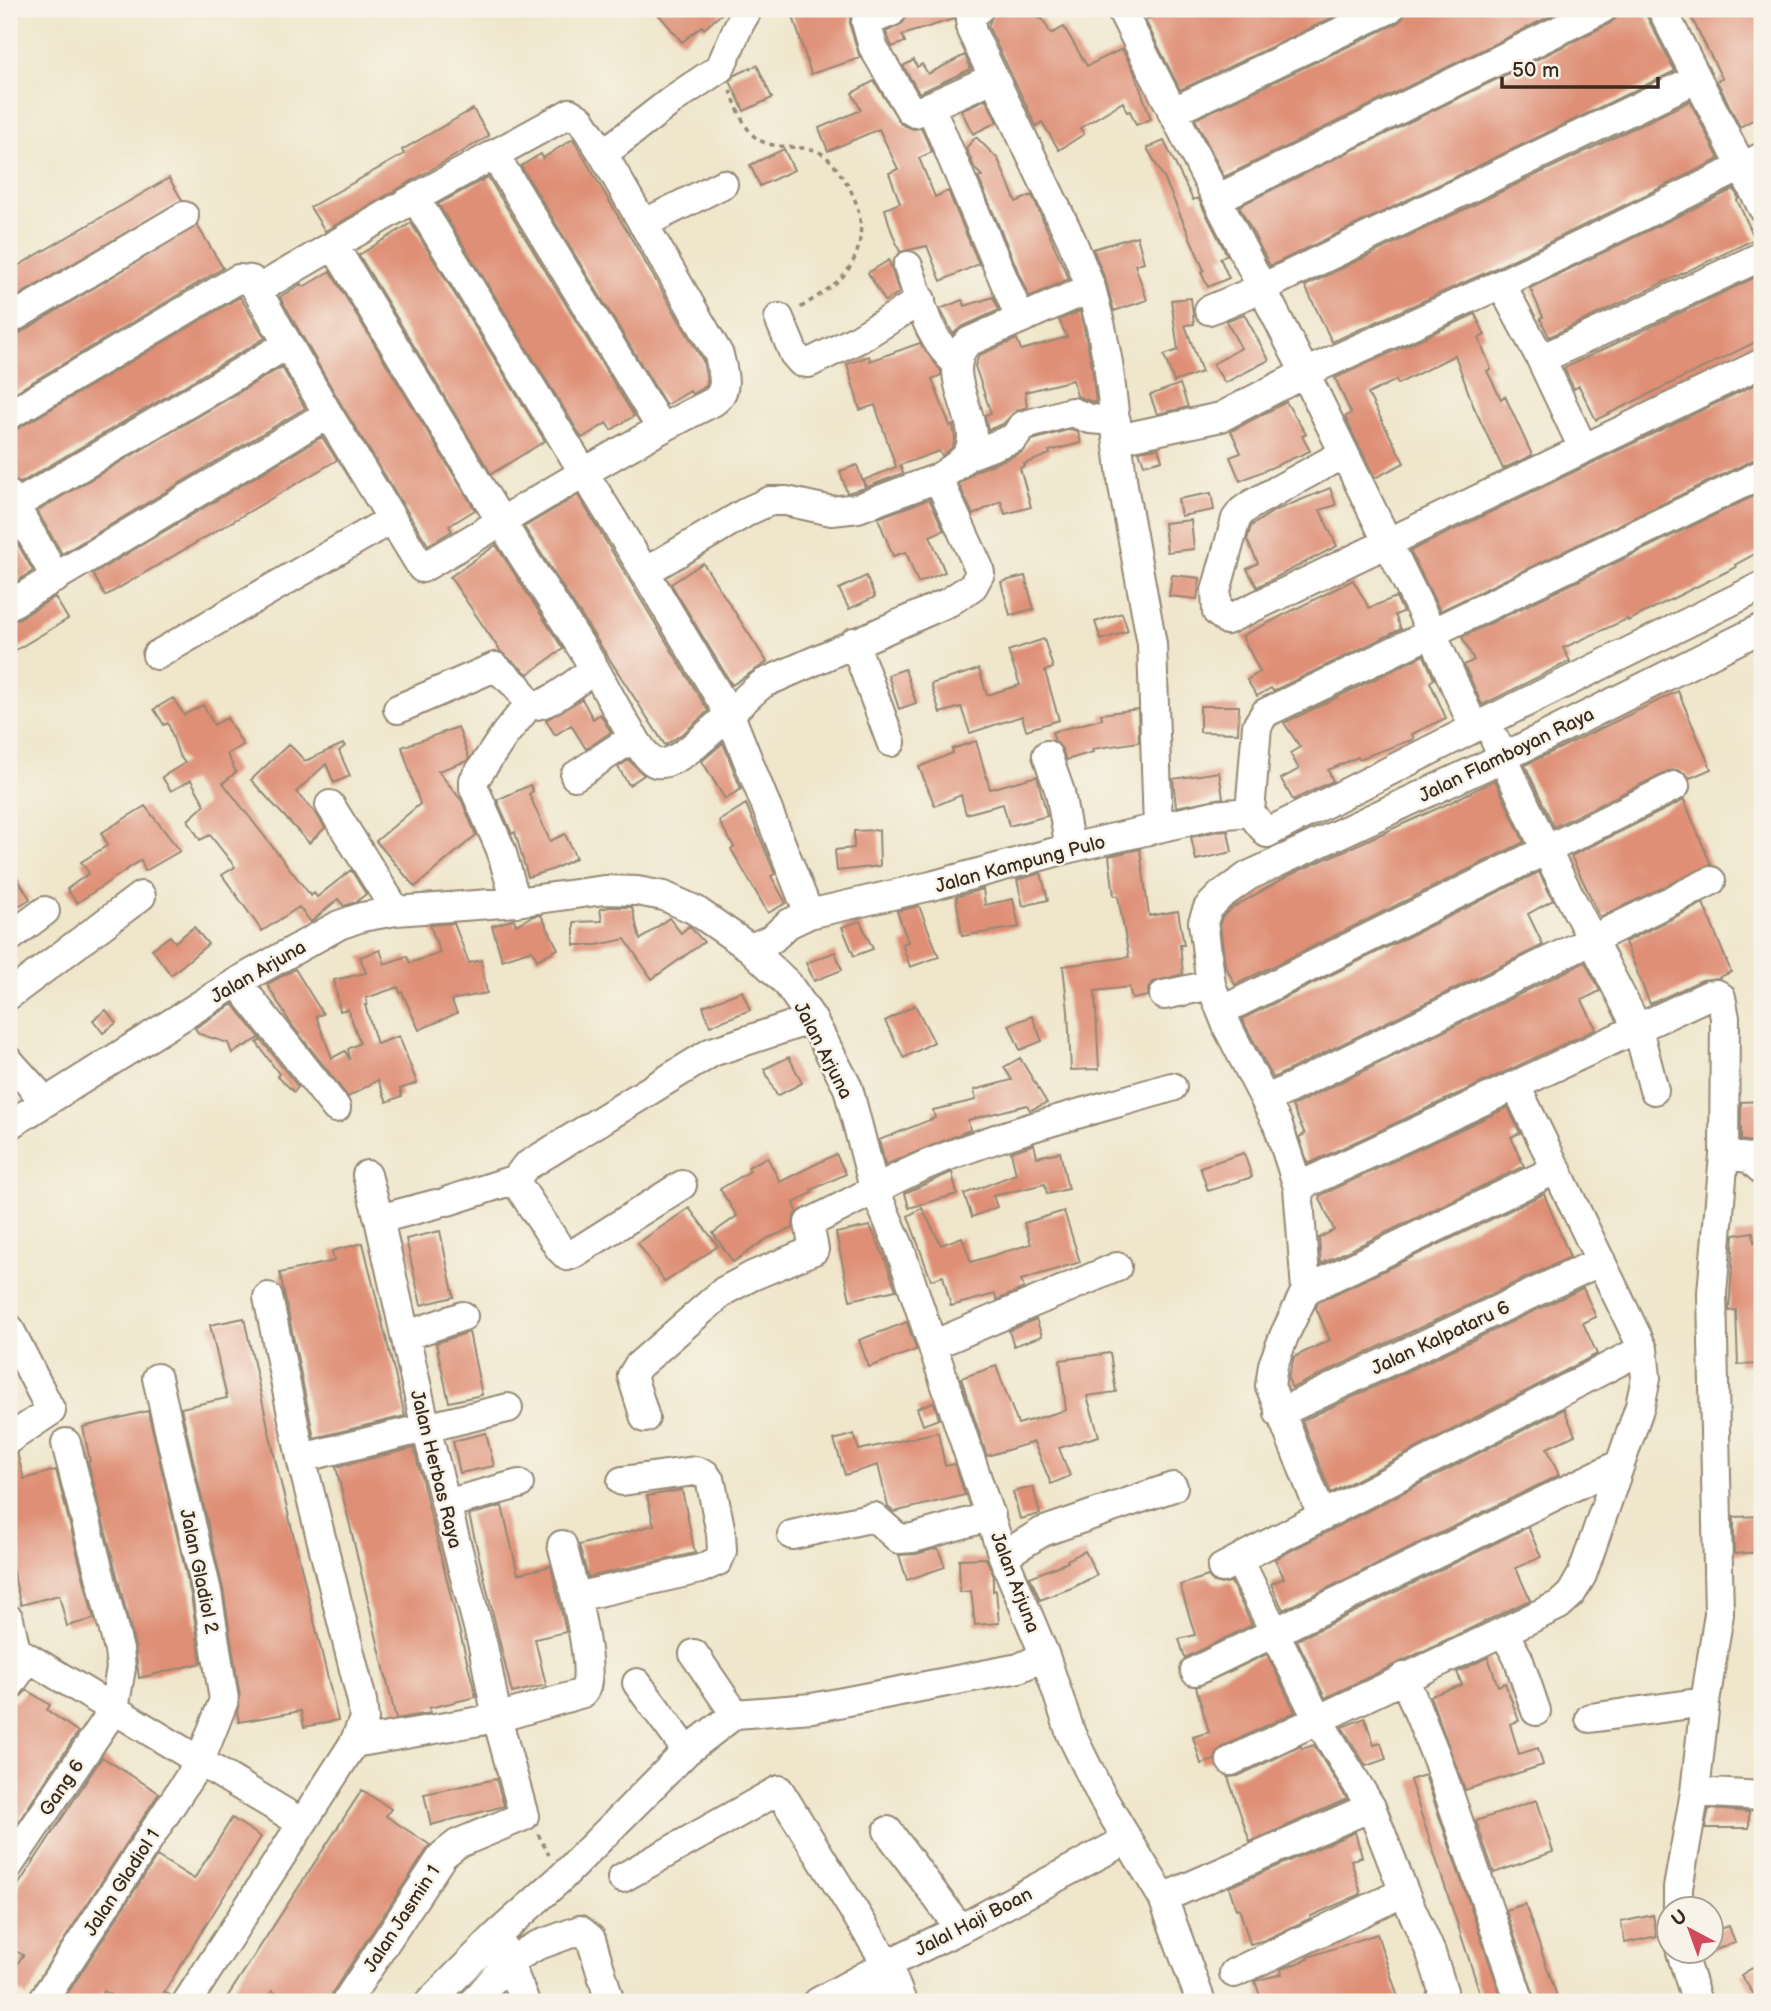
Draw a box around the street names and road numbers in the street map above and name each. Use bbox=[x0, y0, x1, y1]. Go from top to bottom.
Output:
street label: Jalan Flamboyan Raya bbox=[1415, 703, 1598, 808]
street label: Jalan Kampung Pulo bbox=[933, 831, 1108, 898]
street label: Jalan Arjuna bbox=[207, 936, 310, 1009]
street label: Jalan Arjuna bbox=[788, 998, 857, 1103]
street label: Jalan Kalpataru 6 bbox=[1368, 1296, 1513, 1380]
street label: Jalan Herbas Raya bbox=[405, 1388, 466, 1551]
street label: Jalan Gladiol 2 bbox=[174, 1507, 223, 1636]
street label: Jalan Arjuna bbox=[985, 1529, 1044, 1636]
street label: Gang 6 bbox=[35, 1755, 90, 1821]
street label: Jalan Gladiol 1 bbox=[79, 1825, 165, 1941]
street label: Jalan Jasmin 1 bbox=[359, 1861, 445, 1977]
street label: Jalal Haji Boan bbox=[911, 1883, 1036, 1962]

